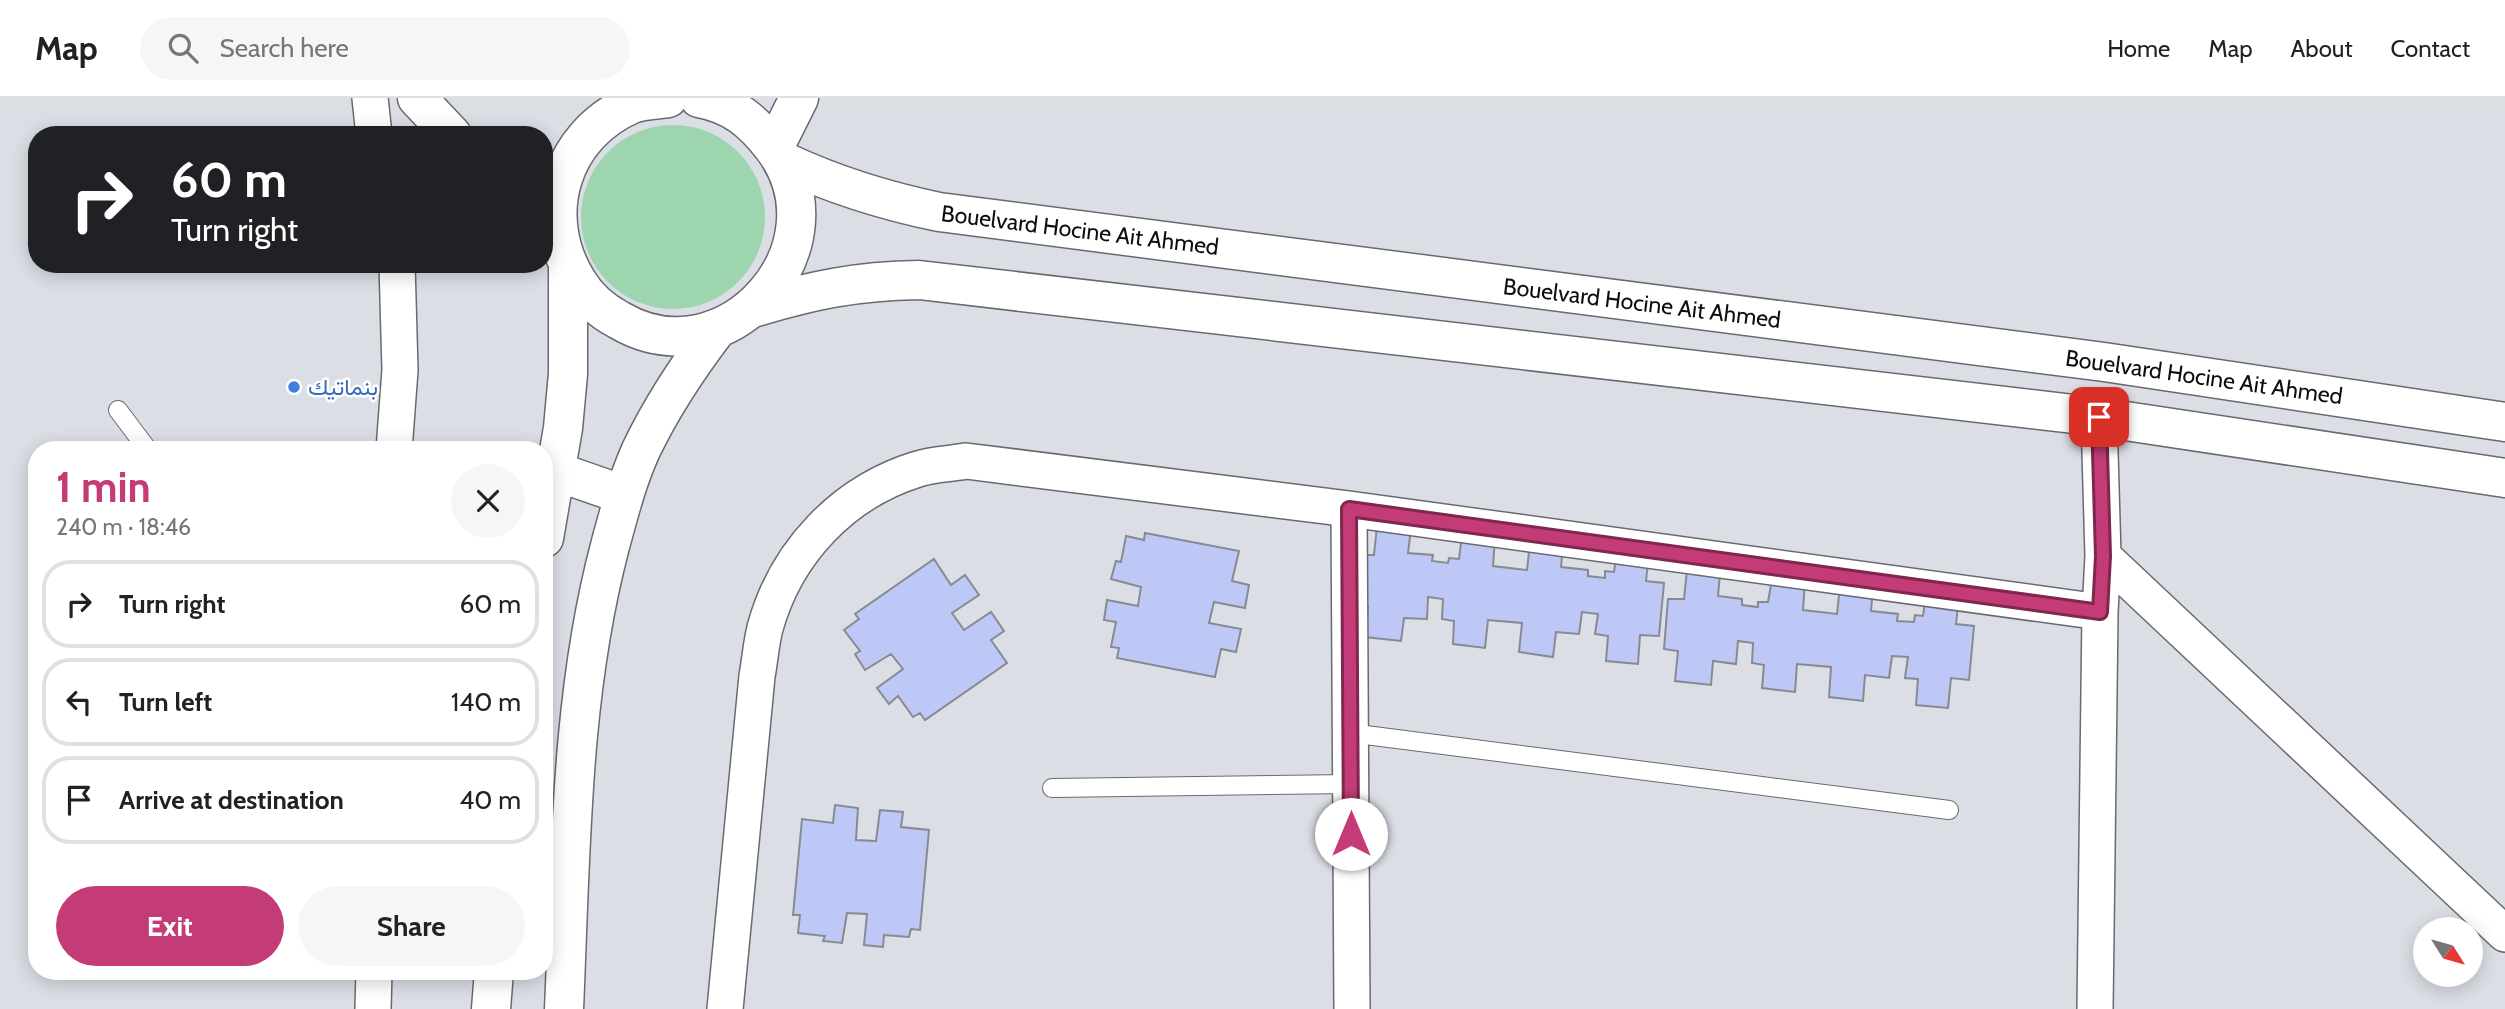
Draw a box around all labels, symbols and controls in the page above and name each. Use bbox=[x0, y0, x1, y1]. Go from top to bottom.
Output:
search box bbox=[140, 17, 630, 80]
text: Map bbox=[35, 28, 98, 68]
icon: search bbox=[164, 29, 202, 67]
text: Search here bbox=[220, 32, 349, 64]
text: Home bbox=[2107, 34, 2170, 63]
text: Map bbox=[2208, 34, 2253, 63]
text: About bbox=[2291, 34, 2353, 63]
text: Contact bbox=[2391, 34, 2470, 63]
text: 60 m bbox=[171, 150, 287, 209]
icon: right bbox=[56, 154, 147, 245]
street label: Bouelvard Hocine Ait Ahmed bbox=[940, 199, 1220, 261]
text: Turn right bbox=[171, 210, 298, 249]
street label: Bouelvard Hocine Ait Ahmed bbox=[1502, 272, 1782, 334]
street label: Bouelvard Hocine Ait Ahmed bbox=[2064, 344, 2344, 410]
place label: بنماتيك bbox=[308, 373, 378, 401]
marker: بنماتيك bbox=[286, 379, 302, 395]
pin bbox=[2069, 387, 2129, 447]
icon: arrive bbox=[2080, 398, 2118, 436]
text: 1 min bbox=[56, 461, 151, 513]
button: close bbox=[451, 464, 525, 538]
text: 240 m · 18:46 bbox=[56, 513, 191, 541]
icon: right bbox=[60, 585, 98, 623]
text: Turn right bbox=[119, 588, 225, 620]
text: 60 m bbox=[459, 588, 521, 620]
icon: left bbox=[60, 683, 98, 721]
text: Turn left bbox=[119, 686, 212, 718]
text: 140 m bbox=[451, 686, 521, 718]
icon: arrive bbox=[60, 781, 98, 819]
text: Arrive at destination bbox=[119, 784, 344, 816]
text: 40 m bbox=[459, 784, 521, 816]
position arrow bbox=[1314, 797, 1388, 871]
button: Exit bbox=[56, 886, 284, 966]
button: Share bbox=[298, 886, 525, 966]
north arrow bbox=[2413, 917, 2483, 987]
map controls bbox=[2413, 917, 2483, 987]

